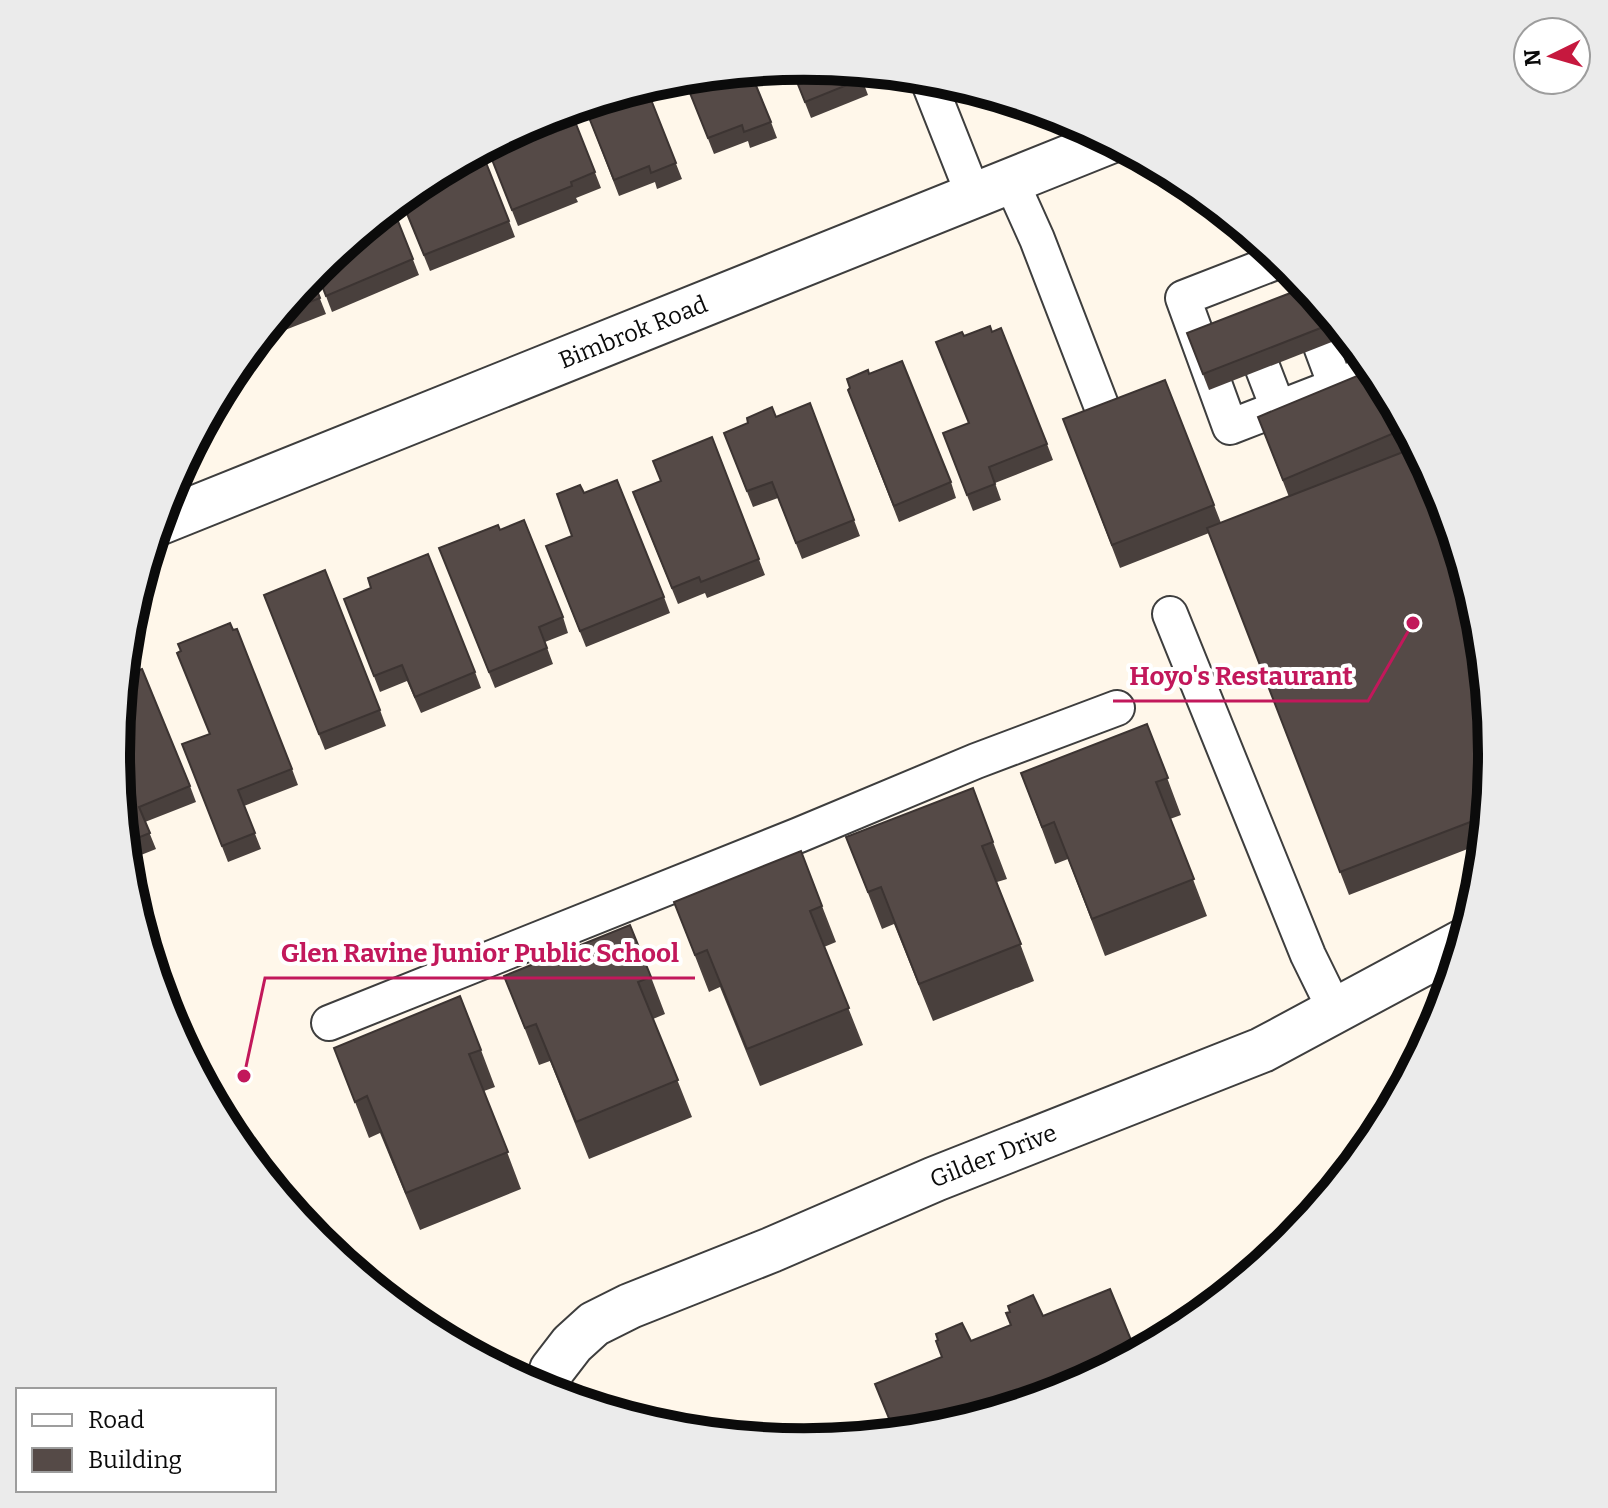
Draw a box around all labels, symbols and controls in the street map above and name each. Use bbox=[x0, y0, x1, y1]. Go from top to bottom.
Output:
north arrow bbox=[1512, 16, 1592, 96]
text: N bbox=[1518, 48, 1547, 67]
street label: Bimbrok Road bbox=[555, 290, 712, 375]
callout: Hoyo's Restaurant bbox=[1113, 651, 1368, 701]
text: Hoyo's Restaurant bbox=[1129, 661, 1353, 692]
callout: Glen Ravine Junior Public School bbox=[265, 928, 695, 978]
text: Glen Ravine Junior Public School bbox=[281, 938, 679, 969]
street label: Gilder Drive bbox=[926, 1118, 1061, 1194]
legend bbox=[16, 1388, 276, 1492]
text: Road bbox=[88, 1406, 144, 1434]
text: Building bbox=[88, 1446, 182, 1474]

